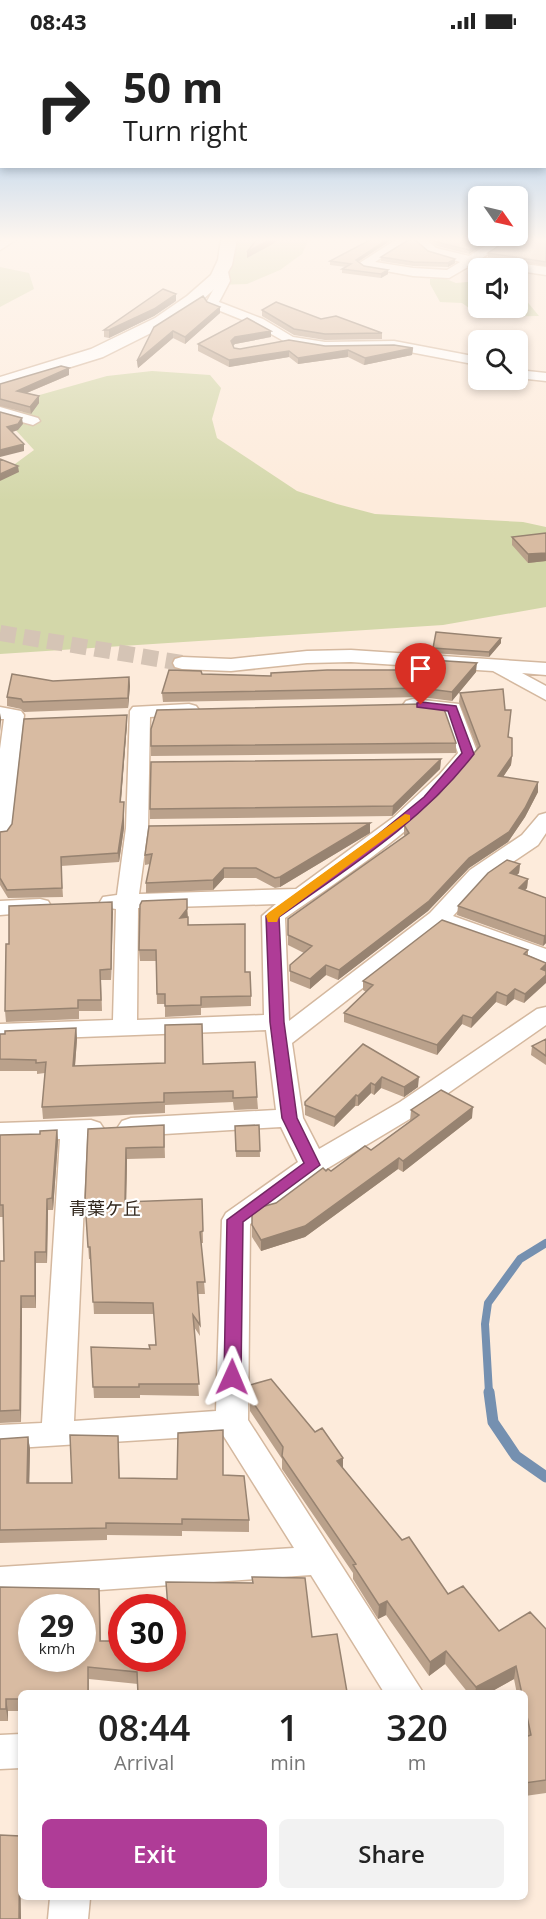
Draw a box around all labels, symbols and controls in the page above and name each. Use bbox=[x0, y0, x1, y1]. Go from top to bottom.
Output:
text: 08:43 bbox=[30, 6, 87, 36]
text: 50 m bbox=[123, 58, 223, 115]
icon: right bbox=[24, 66, 102, 144]
text: Turn right bbox=[123, 112, 248, 149]
north arrow bbox=[468, 186, 528, 246]
map controls bbox=[468, 186, 528, 390]
button: sound bbox=[468, 258, 528, 318]
button: search bbox=[468, 330, 528, 390]
pin bbox=[395, 643, 446, 705]
icon: arrive bbox=[404, 652, 437, 685]
district label: 青葉ケ丘 bbox=[69, 1196, 141, 1220]
position arrow bbox=[200, 1345, 264, 1409]
speed limit sign: 30 bbox=[108, 1594, 186, 1672]
text: 29 bbox=[40, 1605, 74, 1646]
text: km/h bbox=[39, 1638, 75, 1658]
text: 08:44 bbox=[98, 1703, 190, 1752]
text: 1 bbox=[278, 1703, 299, 1752]
text: 320 bbox=[386, 1703, 448, 1752]
text: Arrival bbox=[114, 1749, 174, 1776]
text: min bbox=[270, 1749, 306, 1776]
text: m bbox=[408, 1749, 426, 1776]
button: Exit bbox=[42, 1819, 267, 1888]
button: Share bbox=[279, 1819, 504, 1888]

